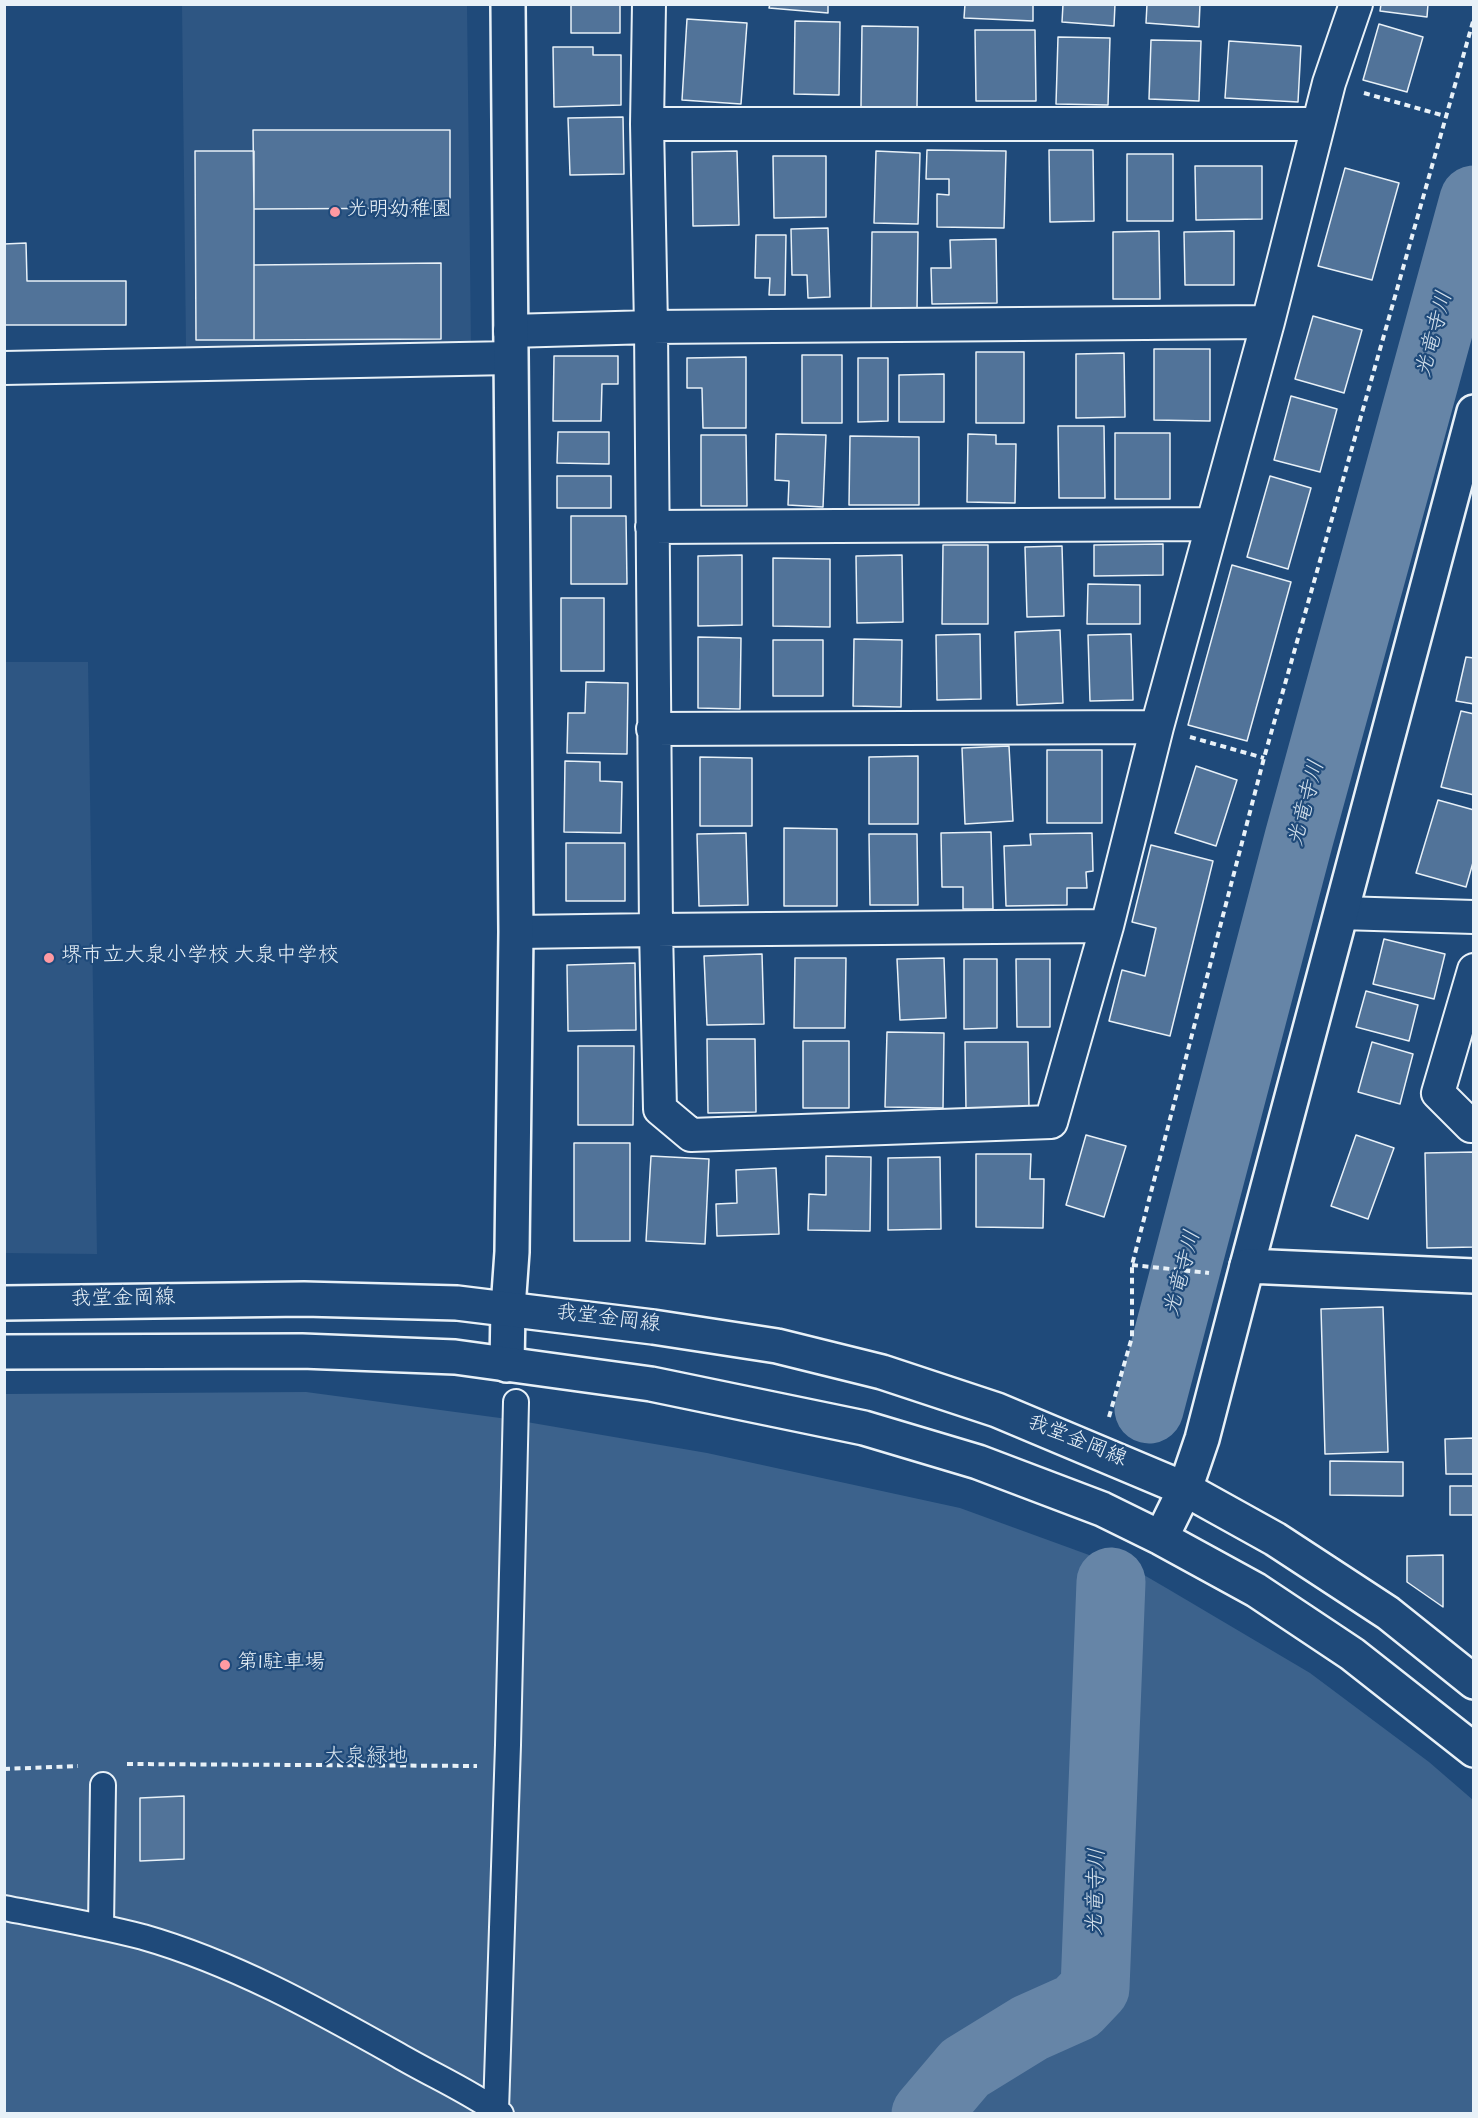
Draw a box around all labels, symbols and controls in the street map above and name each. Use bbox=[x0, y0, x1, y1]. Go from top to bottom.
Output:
place label: 光明幼稚園 bbox=[347, 199, 452, 225]
marker: 光明幼稚園 bbox=[328, 205, 342, 219]
water label: 光竜寺川 bbox=[1413, 289, 1461, 381]
water label: 光竜寺川 bbox=[1285, 758, 1333, 850]
place label: 堺市立大泉小学校 大泉中学校 bbox=[61, 945, 339, 971]
marker: 堺市立大泉小学校 大泉中学校 bbox=[42, 951, 56, 965]
water label: 光竜寺川 bbox=[1161, 1228, 1209, 1320]
street label: 我堂金岡線 bbox=[70, 1287, 176, 1315]
street label: 我堂金岡線 bbox=[554, 1302, 662, 1340]
street label: 我堂金岡線 bbox=[1023, 1412, 1129, 1474]
place label: 第1駐車場 bbox=[237, 1652, 326, 1678]
marker: 第1駐車場 bbox=[218, 1658, 232, 1672]
park label: 大泉緑地 bbox=[324, 1746, 408, 1772]
water label: 光竜寺川 bbox=[1084, 1848, 1114, 1936]

